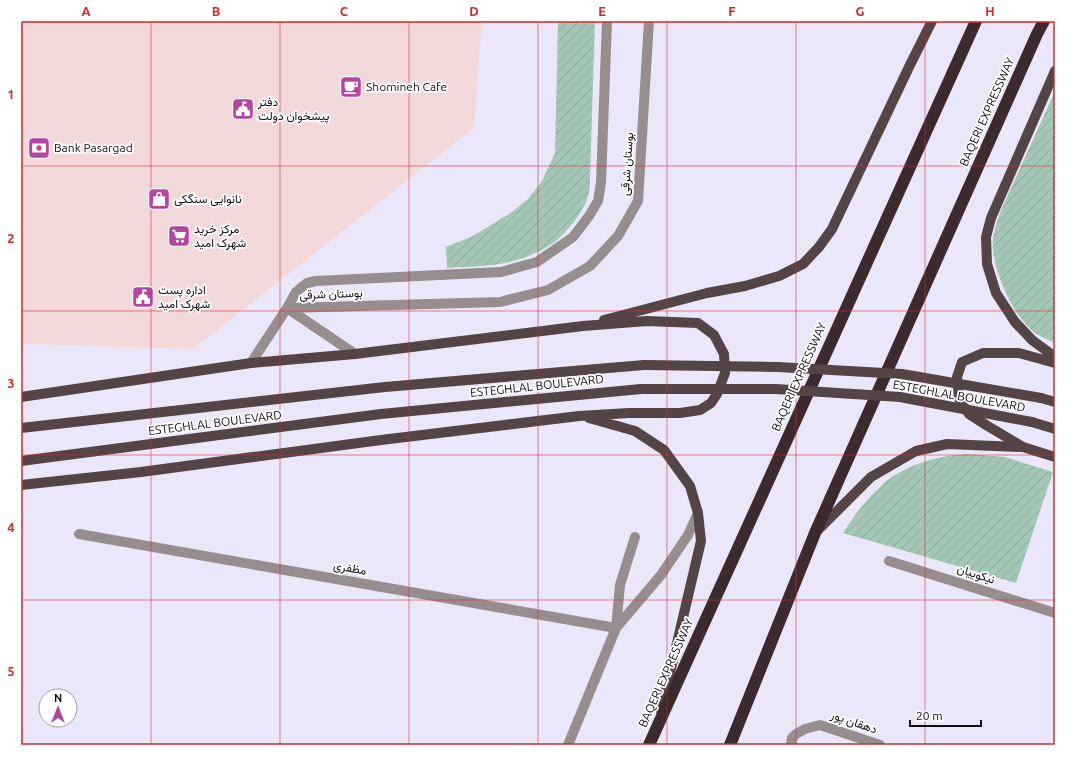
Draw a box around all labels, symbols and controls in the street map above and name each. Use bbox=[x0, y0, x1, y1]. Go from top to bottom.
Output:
text: A bbox=[81, 4, 91, 18]
text: B bbox=[212, 4, 221, 18]
text: C bbox=[340, 4, 349, 18]
text: D bbox=[469, 4, 479, 18]
text: E bbox=[598, 4, 606, 18]
text: F bbox=[728, 4, 736, 18]
text: G bbox=[856, 4, 865, 18]
text: H bbox=[985, 4, 995, 18]
street label: BAQERI EXPRESSWAY bbox=[957, 55, 1016, 168]
cafe icon: Shomineh Cafe bbox=[338, 74, 364, 100]
place label: Shomineh Cafe bbox=[366, 80, 447, 93]
text: 1 bbox=[7, 87, 15, 101]
place label: دفتر پیشخوان دولت bbox=[257, 95, 329, 124]
public building icon: دفتر پیشخوان دولت bbox=[230, 96, 256, 122]
street label: بوستان شرقی bbox=[618, 132, 637, 196]
bank icon: Bank Pasargad bbox=[26, 135, 52, 161]
place label: Bank Pasargad bbox=[54, 141, 133, 154]
shop icon: نانوایی سنگکی bbox=[146, 186, 172, 212]
place label: نانوایی سنگکی bbox=[174, 192, 242, 207]
place label: مرکز خرید شهرک امید bbox=[194, 222, 246, 251]
supermarket icon: مرکز خرید شهرک امید bbox=[166, 223, 192, 249]
text: 2 bbox=[7, 231, 15, 245]
place label: اداره پست شهرک امید bbox=[158, 283, 210, 312]
public building icon: اداره پست شهرک امید bbox=[130, 284, 156, 310]
street label: بوستان شرقی bbox=[299, 286, 363, 303]
street label: BAQERI EXPRESSWAY bbox=[769, 320, 828, 433]
street label: ESTEGHLAL BOULEVARD bbox=[469, 372, 604, 399]
text: 3 bbox=[7, 376, 15, 390]
street label: ESTEGHLAL BOULEVARD bbox=[892, 377, 1026, 414]
street label: ESTEGHLAL BOULEVARD bbox=[147, 408, 282, 437]
text: 4 bbox=[7, 520, 15, 534]
street label: مظفری bbox=[332, 558, 368, 579]
street label: نیکوییان bbox=[955, 561, 997, 588]
street label: BAQERI EXPRESSWAY bbox=[636, 616, 695, 729]
text: 5 bbox=[7, 664, 15, 678]
north arrow bbox=[38, 688, 78, 728]
text: N bbox=[54, 692, 62, 704]
scale bar bbox=[910, 702, 981, 728]
street label: دهقان پور bbox=[828, 707, 879, 737]
text: 20 m bbox=[916, 709, 943, 722]

